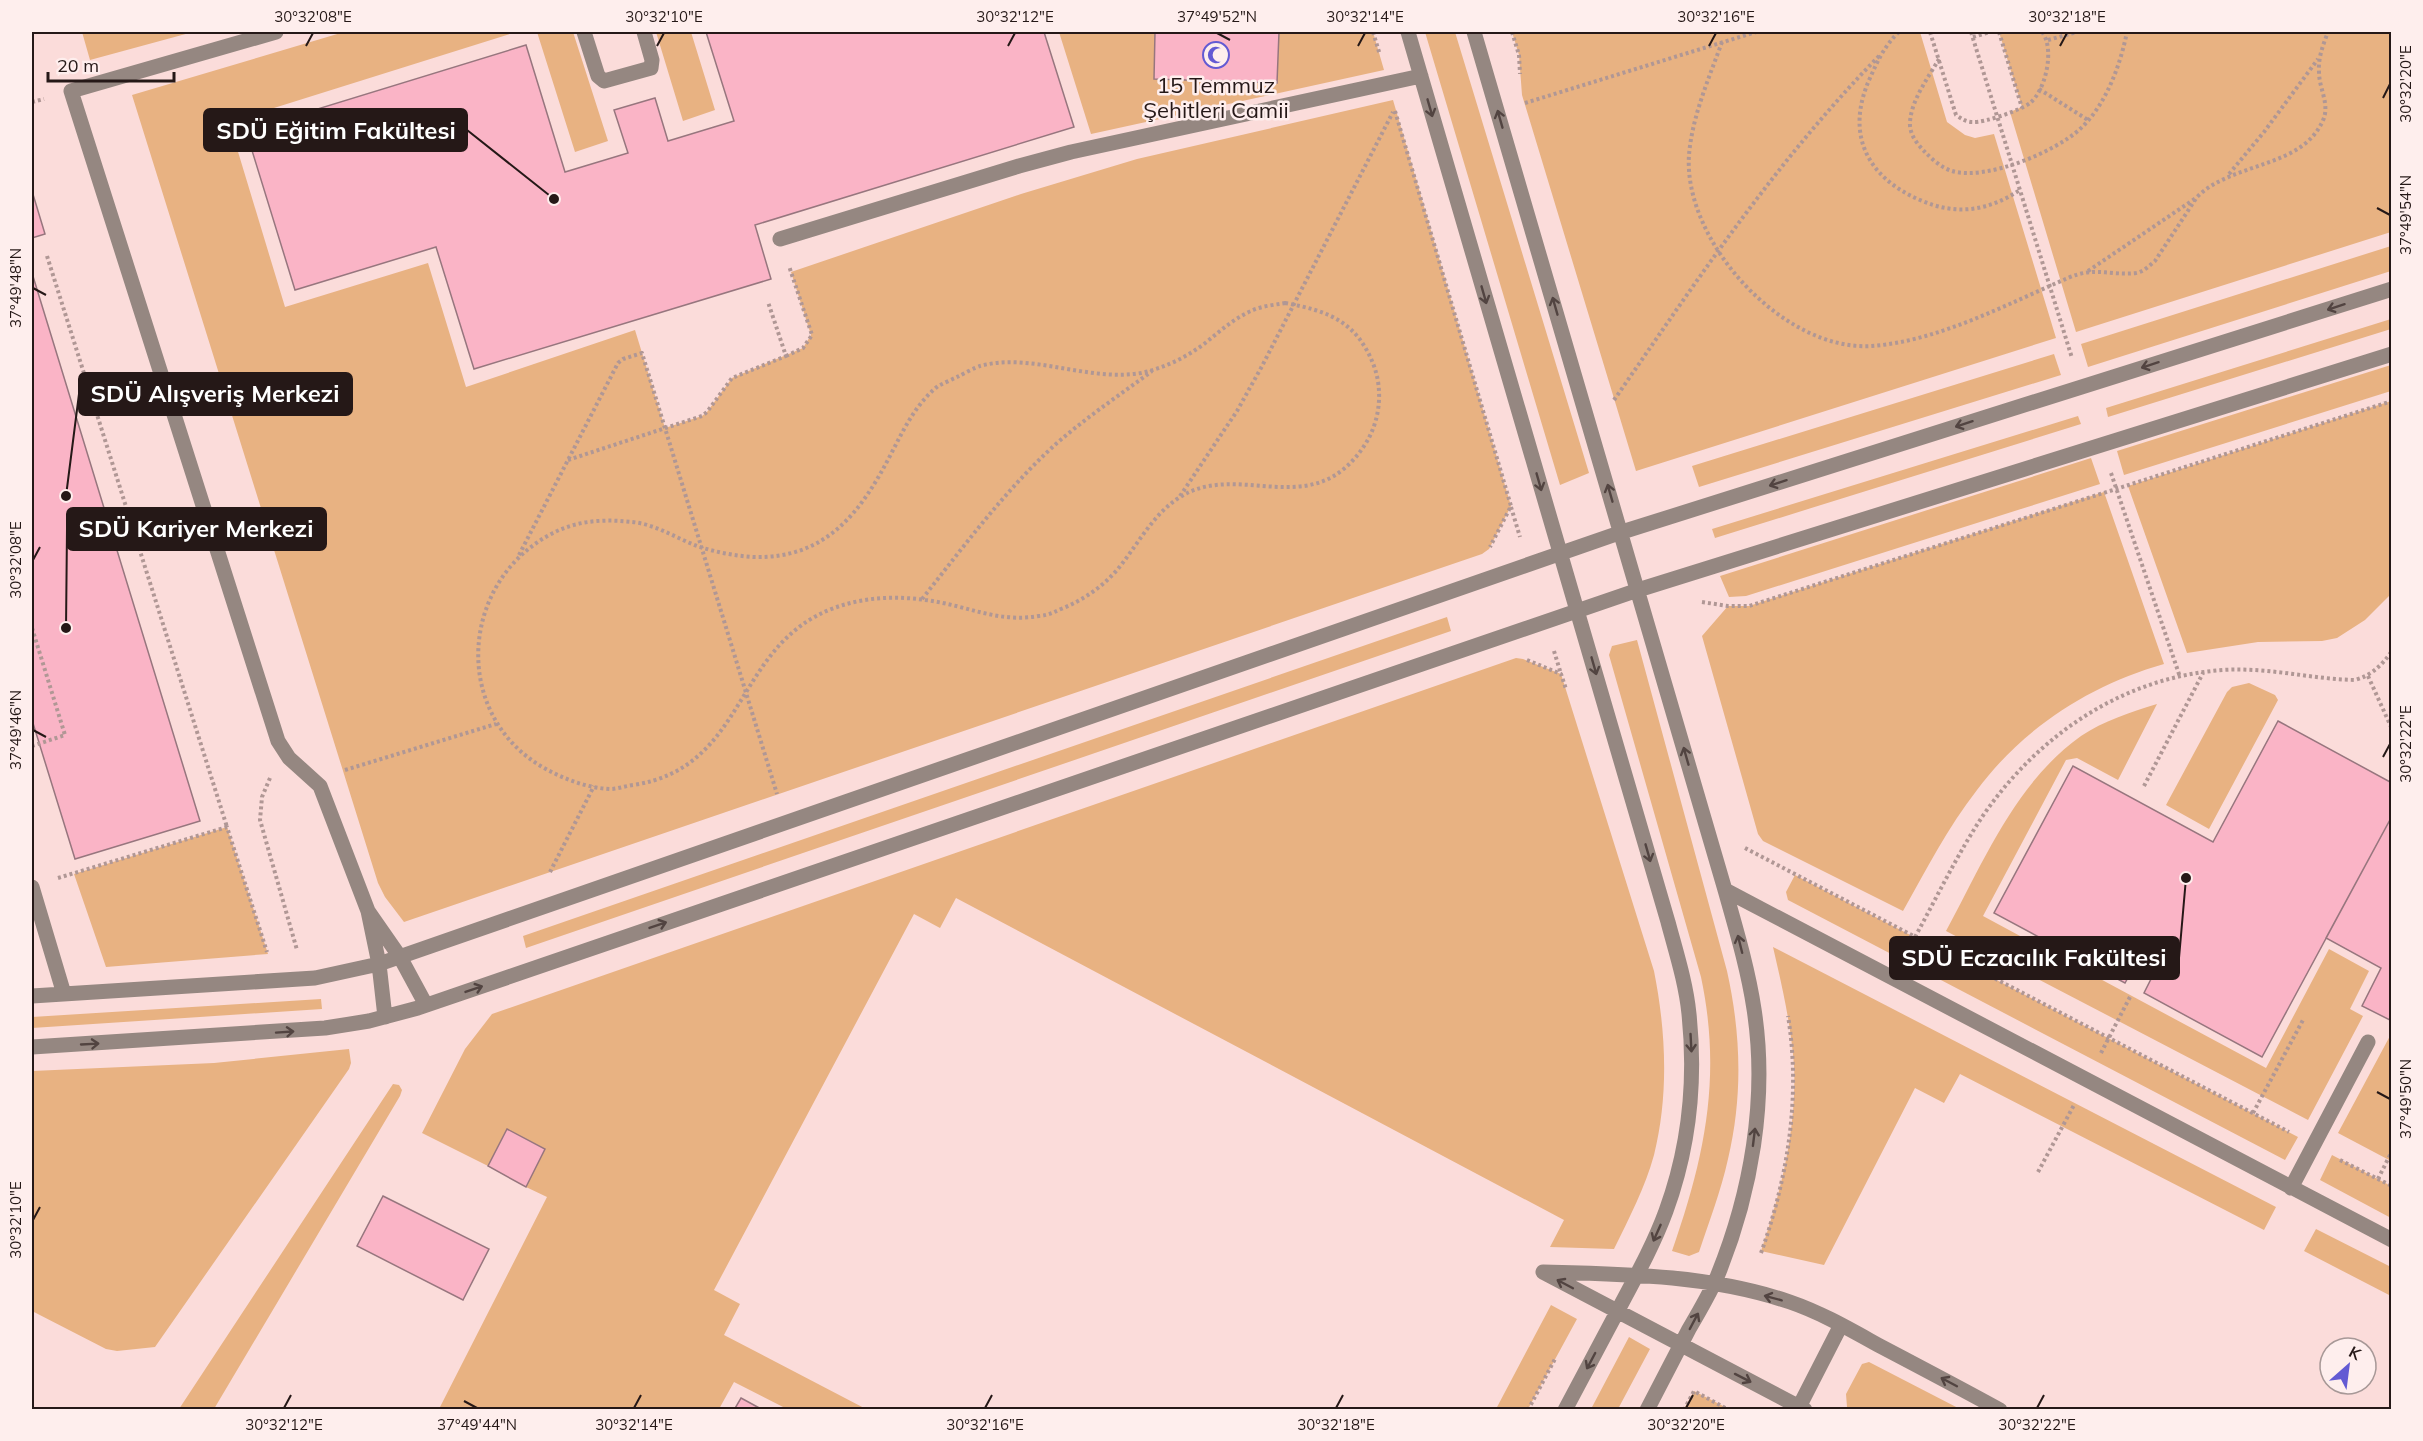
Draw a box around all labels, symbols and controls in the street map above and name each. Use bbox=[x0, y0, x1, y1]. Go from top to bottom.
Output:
text: 30°32'08"E bbox=[274, 7, 352, 26]
text: 30°32'10"E bbox=[625, 7, 703, 26]
text: 30°32'12"E bbox=[976, 7, 1054, 26]
text: 37°49'52"N bbox=[1177, 7, 1257, 26]
text: 30°32'14"E bbox=[1326, 7, 1404, 26]
text: 30°32'16"E bbox=[1677, 7, 1755, 26]
text: 30°32'18"E bbox=[2028, 7, 2106, 26]
mosque icon: 15 Temmuz Şehitleri Camii bbox=[1201, 40, 1231, 70]
scale bar bbox=[48, 45, 174, 83]
text: 30°32'20"E bbox=[2396, 45, 2415, 123]
text: 20 m bbox=[57, 54, 99, 77]
place label: 15 Temmuz Şehitleri Camii bbox=[1143, 71, 1289, 124]
one-way arrow bbox=[1425, 98, 1436, 117]
callout: SDÜ Eğitim Fakültesi bbox=[204, 109, 467, 151]
one-way arrow bbox=[1494, 110, 1505, 129]
text: SDÜ Eğitim Fakültesi bbox=[216, 115, 456, 145]
text: 37°49'54"N bbox=[2396, 175, 2415, 255]
text: 37°49'48"N bbox=[6, 248, 25, 328]
one-way arrow bbox=[1479, 285, 1490, 304]
one-way arrow bbox=[1549, 297, 1560, 316]
one-way arrow bbox=[2327, 302, 2346, 313]
one-way arrow bbox=[2141, 361, 2160, 372]
callout: SDÜ Alışveriş Merkezi bbox=[79, 373, 352, 415]
text: SDÜ Alışveriş Merkezi bbox=[90, 378, 340, 408]
one-way arrow bbox=[1955, 419, 1974, 430]
one-way arrow bbox=[1534, 472, 1545, 491]
one-way arrow bbox=[1769, 478, 1788, 489]
one-way arrow bbox=[1604, 484, 1615, 503]
callout: SDÜ Kariyer Merkezi bbox=[67, 508, 326, 550]
text: SDÜ Kariyer Merkezi bbox=[79, 513, 313, 543]
text: 30°32'08"E bbox=[6, 521, 25, 599]
one-way arrow bbox=[1589, 656, 1600, 675]
text: 37°49'46"N bbox=[6, 690, 25, 770]
text: 30°32'22"E bbox=[2396, 705, 2415, 783]
one-way arrow bbox=[1680, 747, 1691, 766]
one-way arrow bbox=[1643, 843, 1654, 862]
one-way arrow bbox=[648, 919, 667, 930]
one-way arrow bbox=[1733, 935, 1745, 954]
callout: SDÜ Eczacılık Fakültesi bbox=[1890, 937, 2179, 979]
text: SDÜ Eczacılık Fakültesi bbox=[1902, 942, 2166, 972]
one-way arrow bbox=[464, 982, 483, 993]
one-way arrow bbox=[274, 1026, 294, 1037]
one-way arrow bbox=[1686, 1032, 1697, 1052]
one-way arrow bbox=[79, 1038, 99, 1049]
text: 37°49'50"N bbox=[2396, 1059, 2415, 1139]
one-way arrow bbox=[1749, 1127, 1760, 1147]
text: 30°32'10"E bbox=[6, 1181, 25, 1259]
one-way arrow bbox=[1651, 1223, 1662, 1242]
one-way arrow bbox=[1557, 1278, 1575, 1289]
one-way arrow bbox=[1764, 1292, 1783, 1303]
one-way arrow bbox=[1688, 1313, 1700, 1330]
north arrow bbox=[2318, 1336, 2378, 1396]
text: K bbox=[2346, 1341, 2366, 1365]
one-way arrow bbox=[1585, 1352, 1597, 1369]
one-way arrow bbox=[1734, 1372, 1751, 1384]
one-way arrow bbox=[1941, 1376, 1958, 1388]
text: 30°32'12"E bbox=[245, 1415, 323, 1434]
text: 37°49'44"N bbox=[437, 1415, 517, 1434]
text: 30°32'14"E bbox=[595, 1415, 673, 1434]
text: 30°32'16"E bbox=[946, 1415, 1024, 1434]
text: 30°32'18"E bbox=[1297, 1415, 1375, 1434]
text: 30°32'20"E bbox=[1647, 1415, 1725, 1434]
text: 30°32'22"E bbox=[1998, 1415, 2076, 1434]

